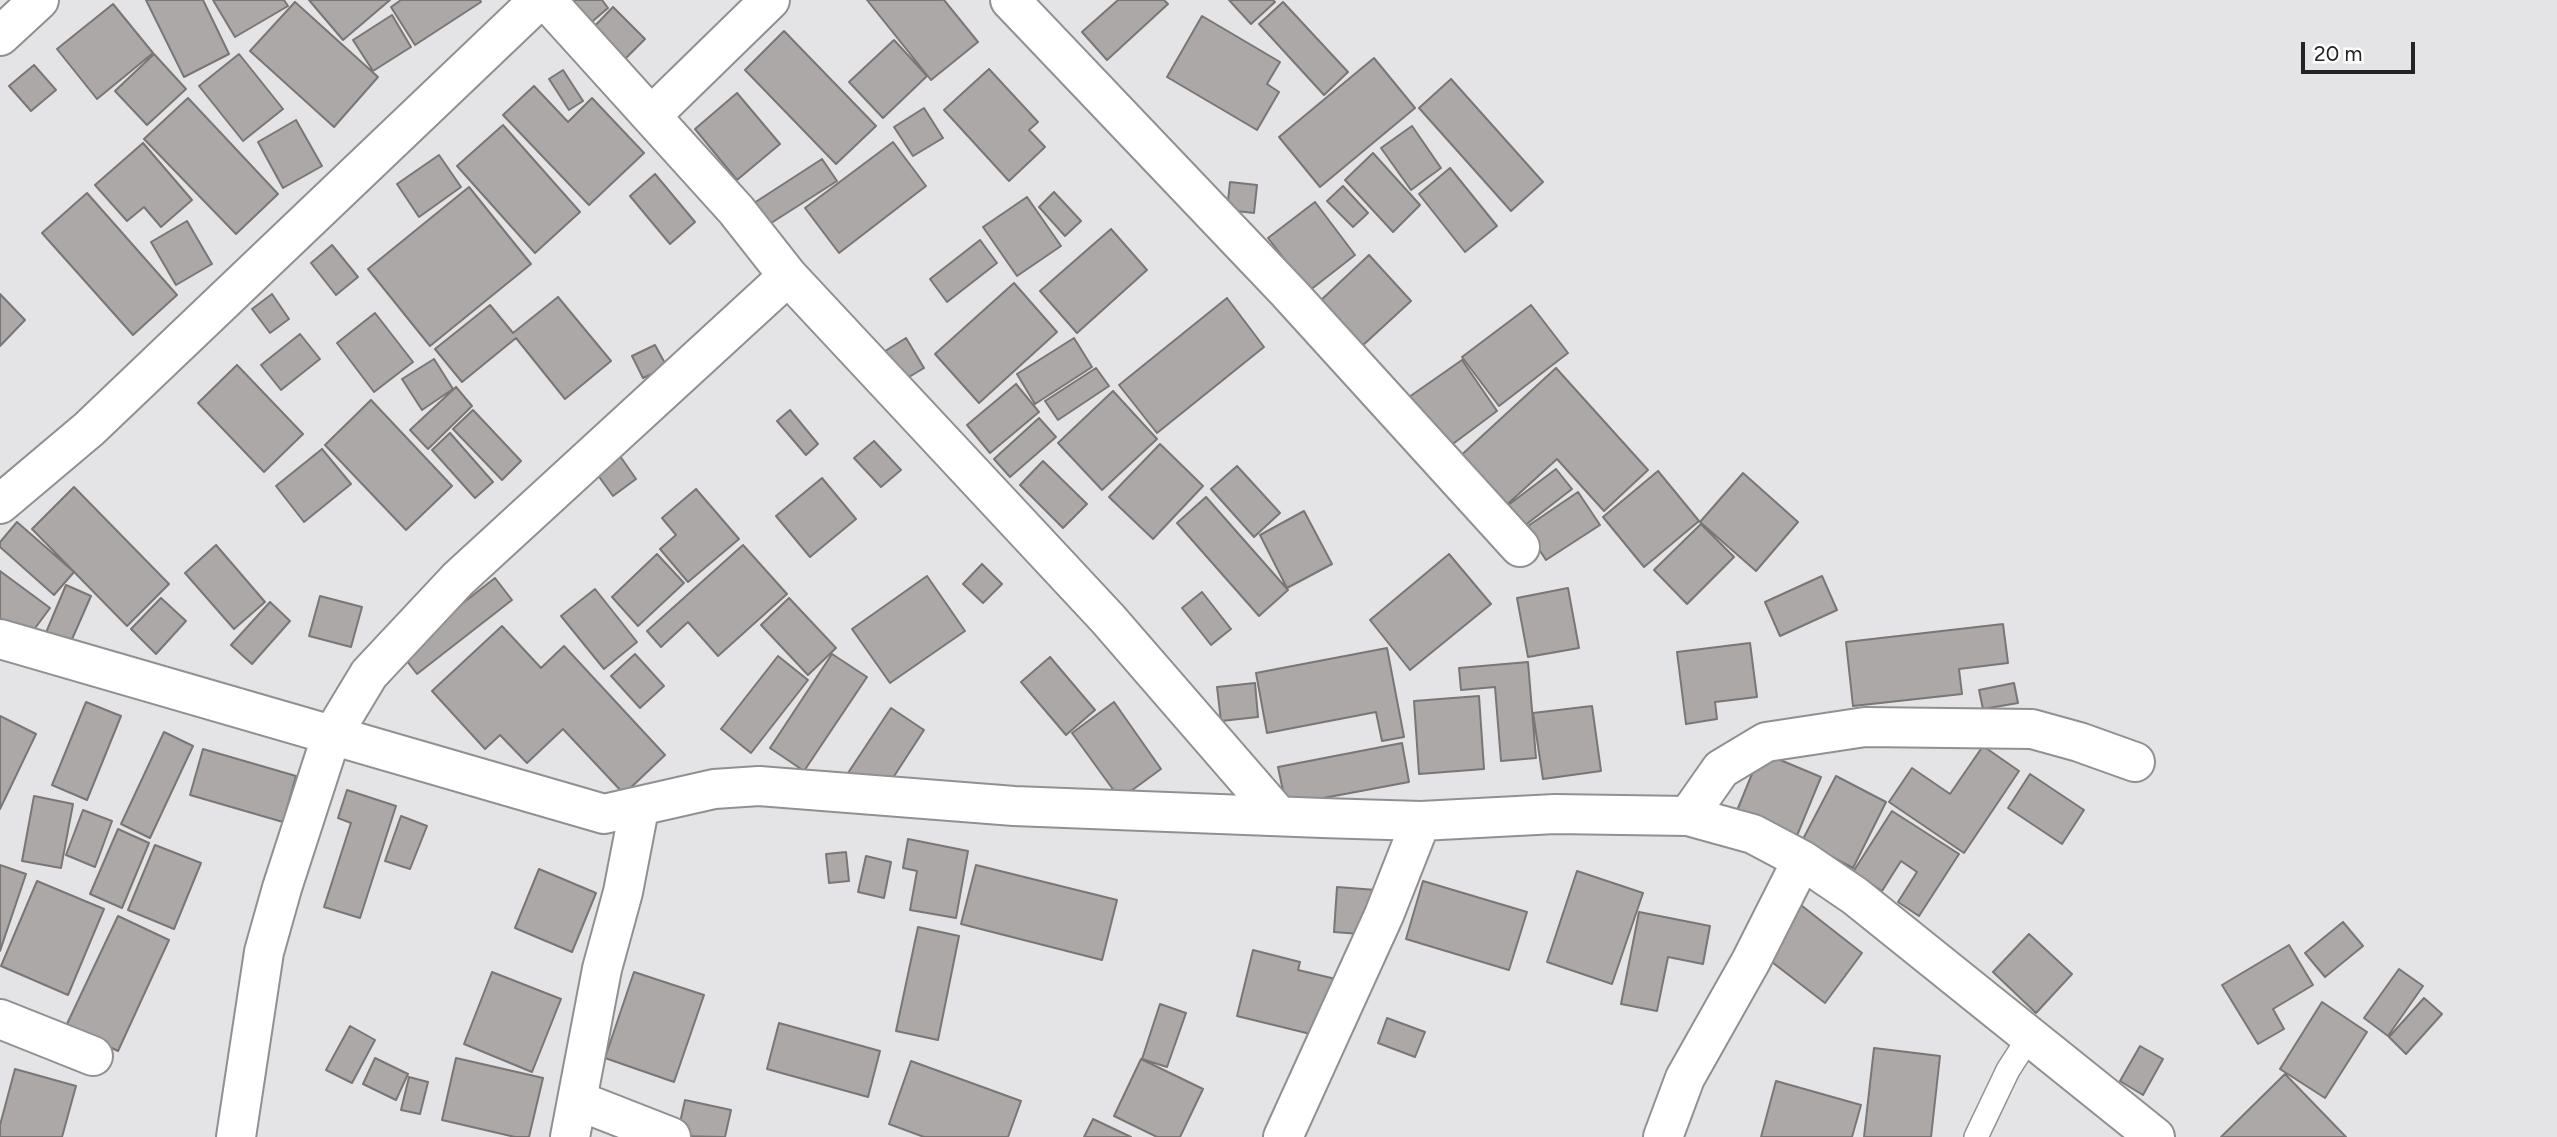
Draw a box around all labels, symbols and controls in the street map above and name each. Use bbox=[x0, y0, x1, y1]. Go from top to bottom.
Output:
scale bar bbox=[2305, 28, 2419, 72]
text: 20 m bbox=[2314, 41, 2362, 66]

